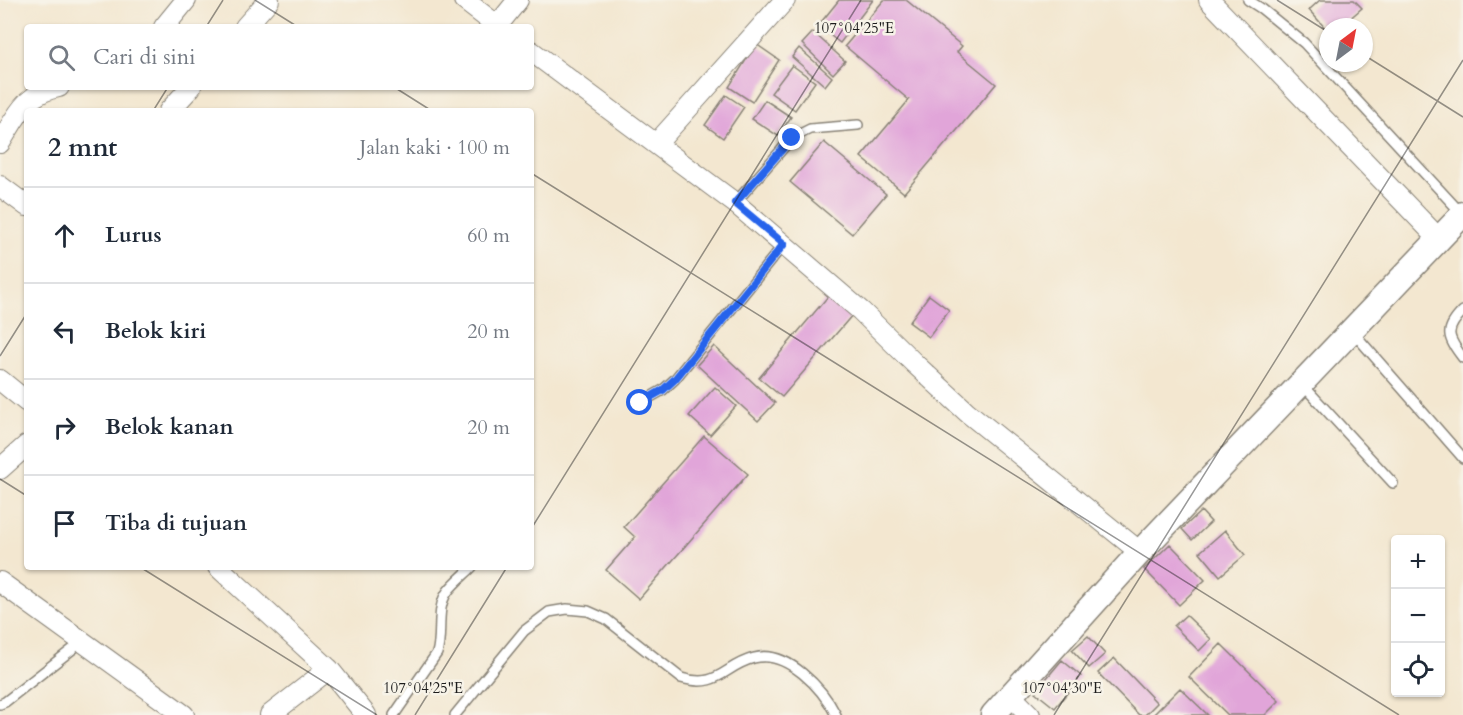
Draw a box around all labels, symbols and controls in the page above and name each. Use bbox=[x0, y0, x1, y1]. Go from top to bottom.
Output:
text: 107°04'25"E bbox=[814, 18, 894, 38]
north arrow bbox=[1319, 18, 1373, 72]
search box bbox=[24, 24, 534, 90]
icon: search bbox=[45, 41, 78, 74]
text: Cari di sini bbox=[93, 42, 196, 72]
route end bbox=[778, 124, 804, 150]
text: 2 mnt bbox=[48, 130, 117, 165]
text: Jalan kaki · 100 m bbox=[360, 134, 510, 161]
icon: ahead bbox=[48, 219, 81, 252]
text: Lurus bbox=[105, 220, 162, 250]
text: 60 m bbox=[467, 222, 510, 249]
icon: left bbox=[48, 315, 81, 348]
text: Belok kiri bbox=[105, 316, 206, 346]
text: 20 m bbox=[467, 318, 510, 345]
route start bbox=[626, 389, 652, 415]
icon: right bbox=[48, 411, 81, 444]
text: Belok kanan bbox=[105, 412, 234, 442]
text: 20 m bbox=[467, 414, 510, 441]
icon: arrive bbox=[48, 507, 81, 540]
text: Tiba di tujuan bbox=[105, 508, 247, 538]
map controls bbox=[1391, 535, 1445, 697]
button: + bbox=[1391, 535, 1445, 589]
button: − bbox=[1391, 589, 1445, 643]
button: locate bbox=[1391, 643, 1445, 697]
text: 107°04'25"E bbox=[383, 678, 463, 698]
text: 107°04'30"E bbox=[1022, 678, 1102, 698]

